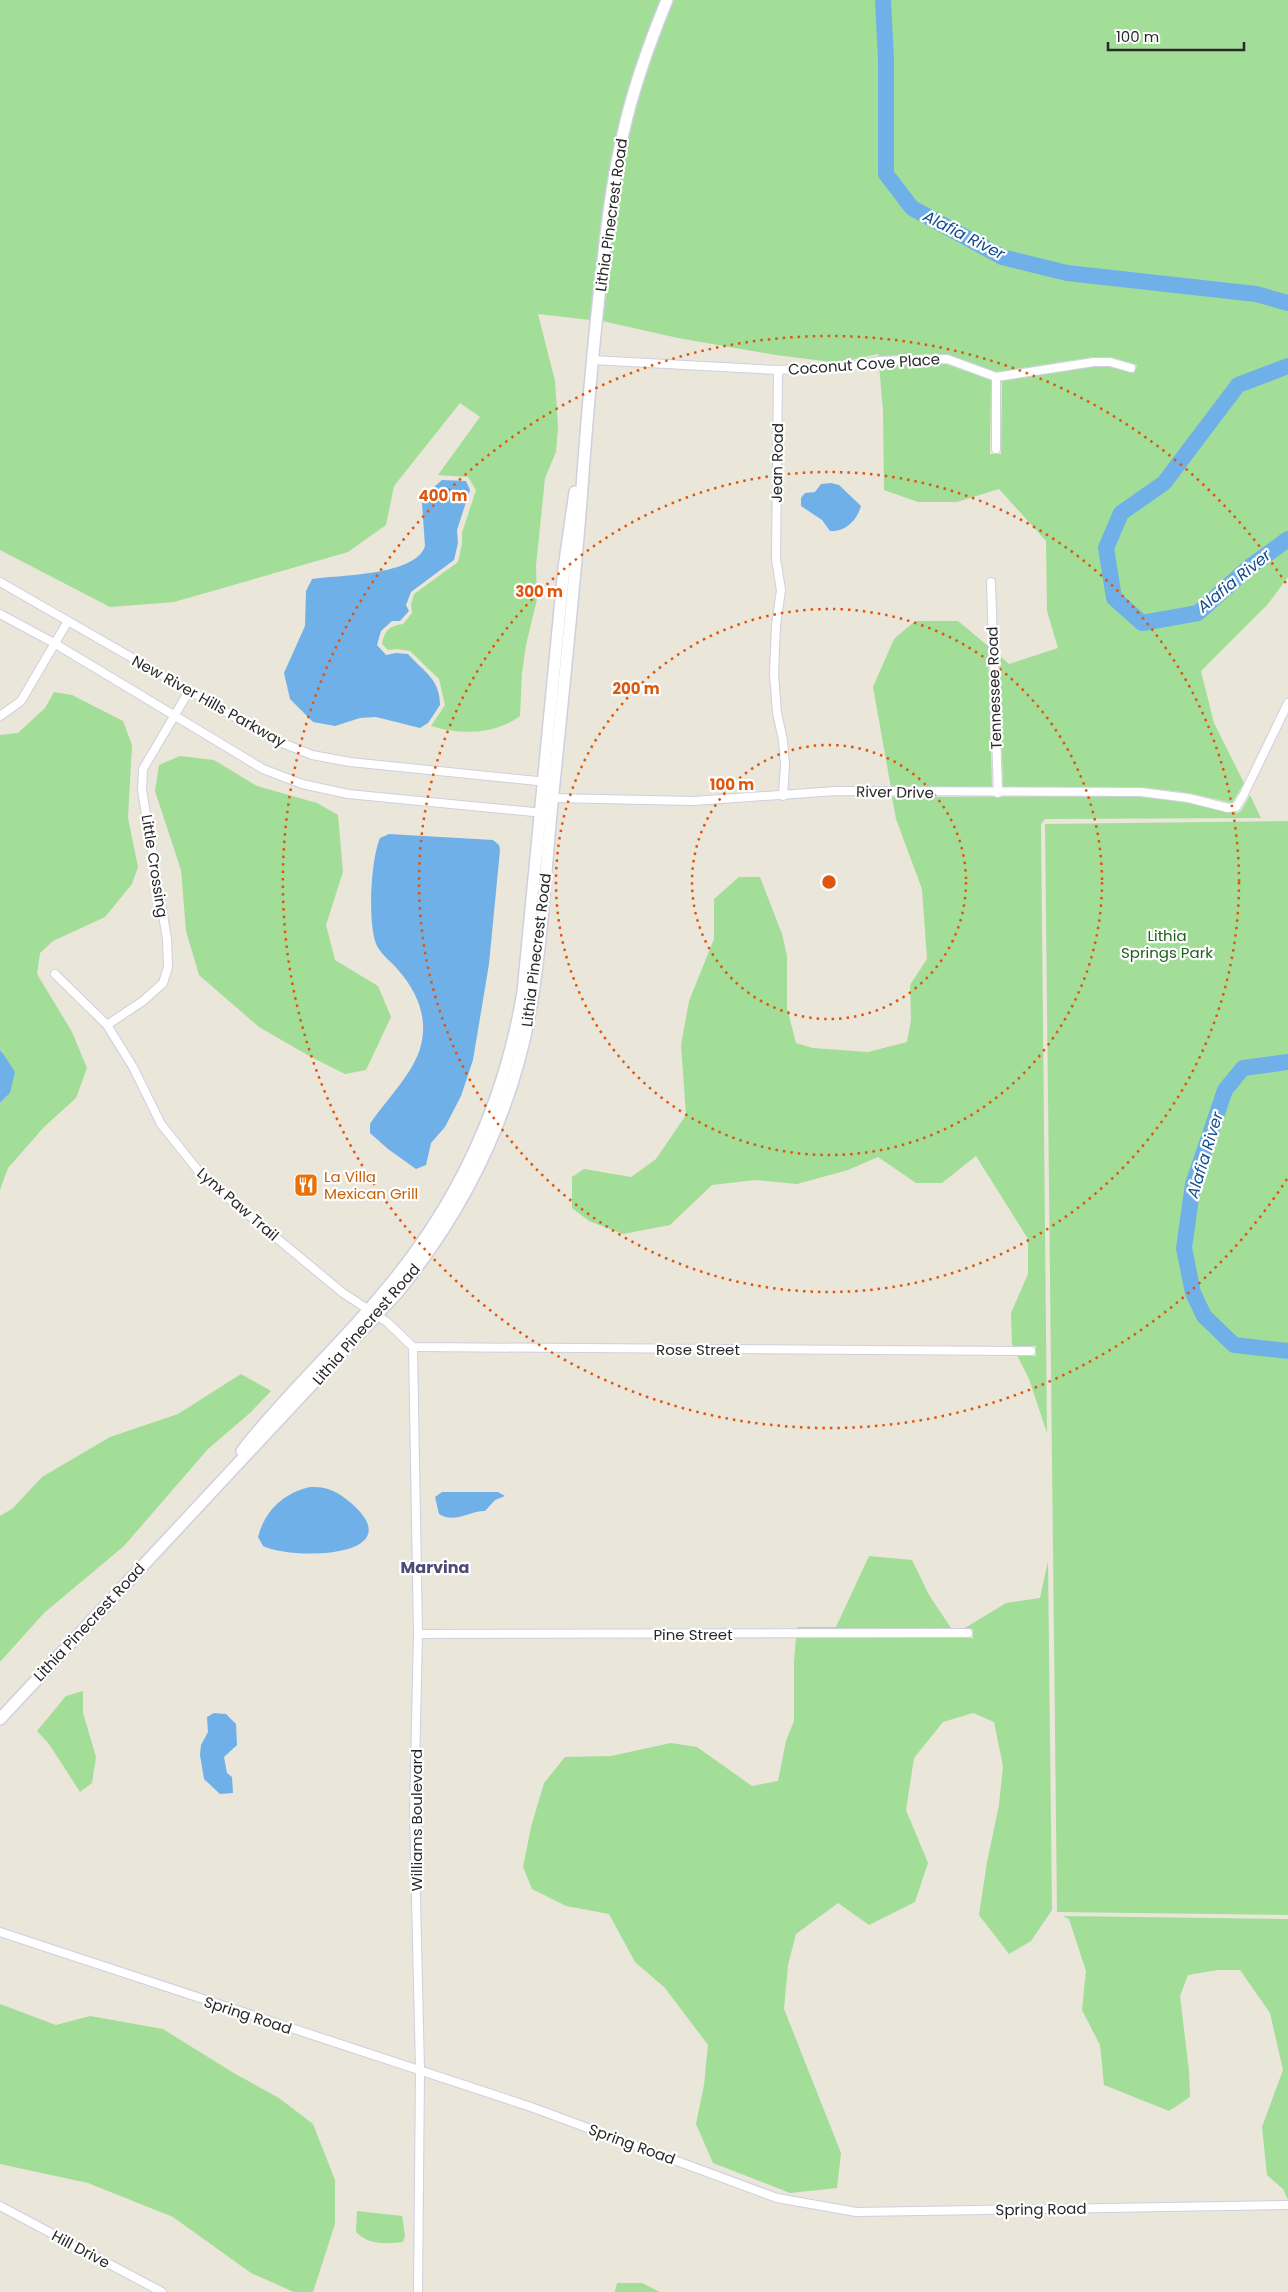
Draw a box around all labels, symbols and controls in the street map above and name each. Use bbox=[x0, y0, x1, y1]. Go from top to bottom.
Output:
scale bar bbox=[1108, 20, 1244, 52]
text: 100 m bbox=[1116, 26, 1159, 47]
street label: Lithia Pinecrest Road bbox=[590, 137, 632, 293]
water label: Alafia River bbox=[918, 204, 1010, 266]
street label: Coconut Cove Place bbox=[787, 348, 941, 380]
street label: Jean Road bbox=[766, 423, 788, 503]
text: 400 m bbox=[419, 485, 468, 506]
water label: Alafia River bbox=[1191, 543, 1277, 619]
text: 300 m bbox=[515, 581, 563, 602]
street label: Tennessee Road bbox=[981, 626, 1007, 750]
street label: New River Hills Parkway bbox=[128, 650, 290, 752]
text: 200 m bbox=[612, 678, 660, 699]
text: 100 m bbox=[710, 774, 754, 795]
street label: River Drive bbox=[856, 781, 934, 803]
street label: Little Crossing bbox=[136, 813, 174, 919]
street label: Lithia Pinecrest Road bbox=[516, 872, 556, 1028]
centre of rings bbox=[820, 873, 838, 891]
park label: Lithia Springs Park bbox=[1121, 925, 1213, 963]
water label: Alafia River bbox=[1181, 1108, 1229, 1202]
street label: Lynx Paw Trail bbox=[193, 1163, 283, 1245]
place label: La Villa Mexican Grill bbox=[324, 1166, 418, 1204]
restaurant icon: La Villa Mexican Grill bbox=[293, 1172, 319, 1198]
street label: Lithia Pinecrest Road bbox=[307, 1259, 425, 1389]
street label: Rose Street bbox=[656, 1339, 740, 1360]
district label: Marvina bbox=[401, 1556, 469, 1579]
street label: Lithia Pinecrest Road bbox=[29, 1558, 149, 1686]
street label: Pine Street bbox=[653, 1624, 733, 1645]
street label: Williams Boulevard bbox=[406, 1749, 427, 1891]
street label: Spring Road bbox=[201, 1991, 295, 2039]
street label: Spring Road bbox=[586, 2119, 678, 2169]
street label: Spring Road bbox=[995, 2198, 1087, 2220]
street label: Hill Drive bbox=[48, 2225, 114, 2273]

